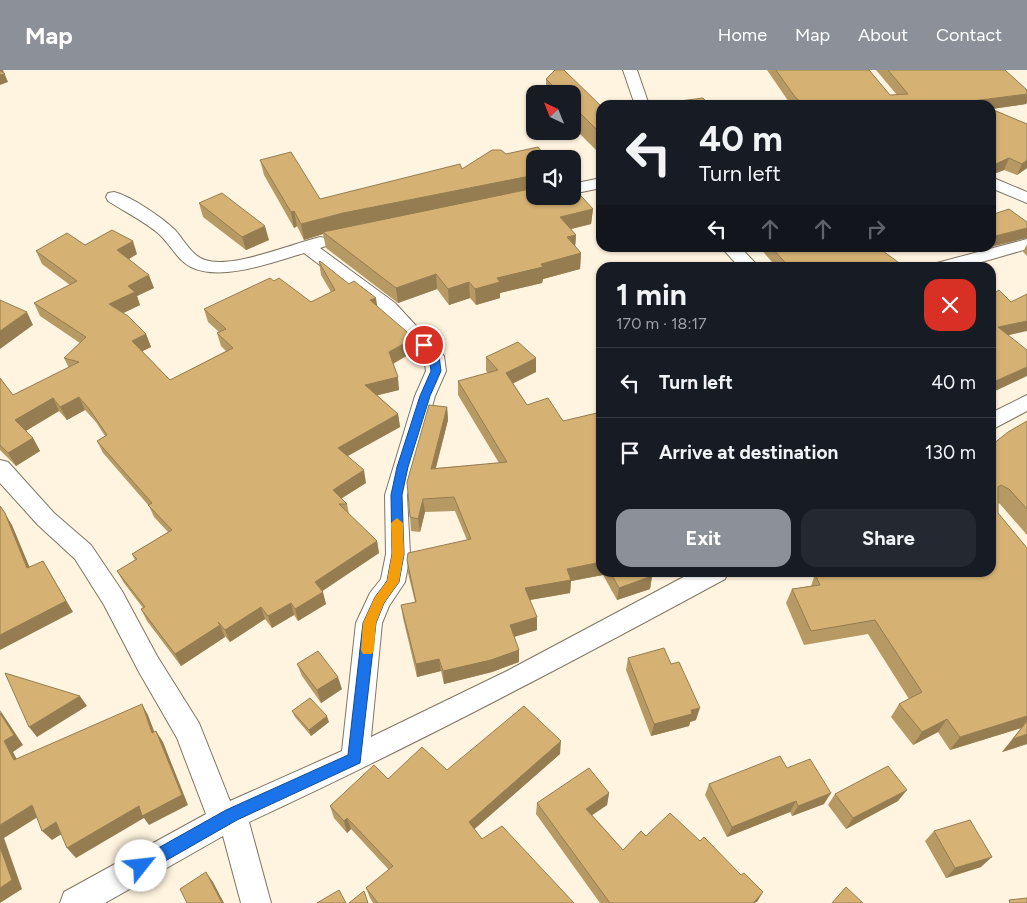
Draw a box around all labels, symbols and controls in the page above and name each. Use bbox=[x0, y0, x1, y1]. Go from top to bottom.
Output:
text: Map bbox=[25, 21, 73, 50]
text: Home bbox=[718, 24, 767, 46]
text: Map bbox=[795, 24, 830, 46]
text: About bbox=[858, 24, 908, 46]
text: Contact bbox=[936, 24, 1002, 46]
north arrow bbox=[526, 85, 581, 140]
map controls bbox=[526, 85, 581, 205]
text: 40 m bbox=[699, 118, 783, 160]
icon: left bbox=[616, 120, 681, 185]
button: sound bbox=[526, 150, 581, 205]
text: Turn left bbox=[699, 160, 781, 187]
icon: left bbox=[703, 215, 731, 243]
icon: ahead bbox=[756, 215, 784, 243]
icon: ahead bbox=[809, 215, 837, 243]
icon: right bbox=[862, 215, 890, 243]
text: 1 min bbox=[616, 276, 687, 313]
button: close bbox=[924, 279, 976, 331]
text: 170 m · 18:17 bbox=[616, 314, 707, 333]
pin bbox=[403, 324, 445, 366]
icon: arrive bbox=[410, 331, 438, 359]
icon: left bbox=[616, 369, 644, 397]
text: Turn left bbox=[659, 371, 733, 394]
text: 40 m bbox=[931, 371, 976, 394]
icon: arrive bbox=[616, 439, 644, 467]
text: Arrive at destination bbox=[659, 441, 838, 464]
text: 130 m bbox=[925, 441, 976, 464]
button: Exit bbox=[616, 509, 791, 567]
button: Share bbox=[801, 509, 976, 567]
position arrow bbox=[114, 839, 166, 891]

